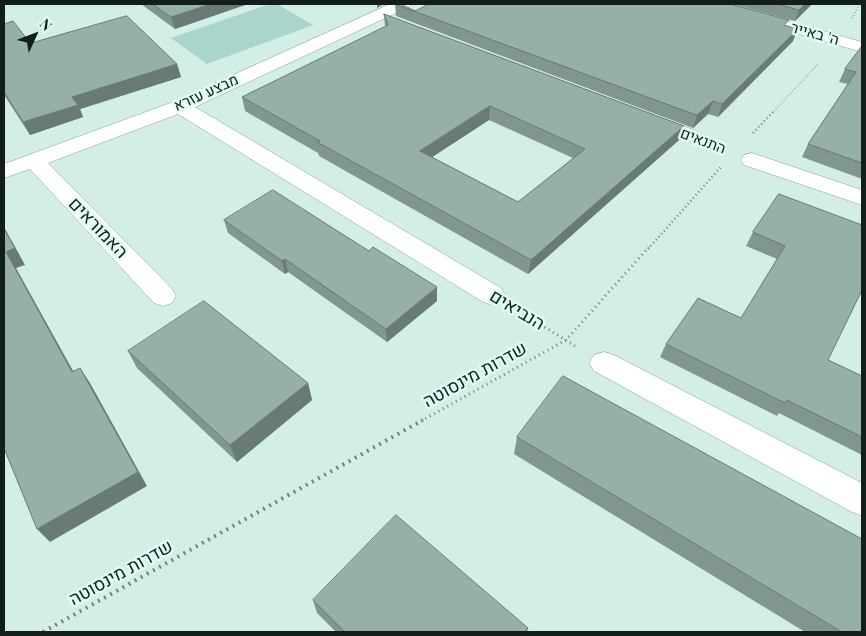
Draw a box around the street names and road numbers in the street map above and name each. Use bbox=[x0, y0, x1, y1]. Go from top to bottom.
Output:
street label: ה' באייר bbox=[789, 19, 841, 49]
street label: מבצע עזרא bbox=[171, 71, 241, 115]
street label: התנאים bbox=[678, 124, 728, 158]
street label: האמוראים bbox=[64, 193, 132, 263]
street label: הנביאים bbox=[486, 285, 548, 335]
street label: שדרות מינסוטה bbox=[419, 338, 531, 412]
street label: שדרות מינסוטה bbox=[65, 536, 177, 610]

